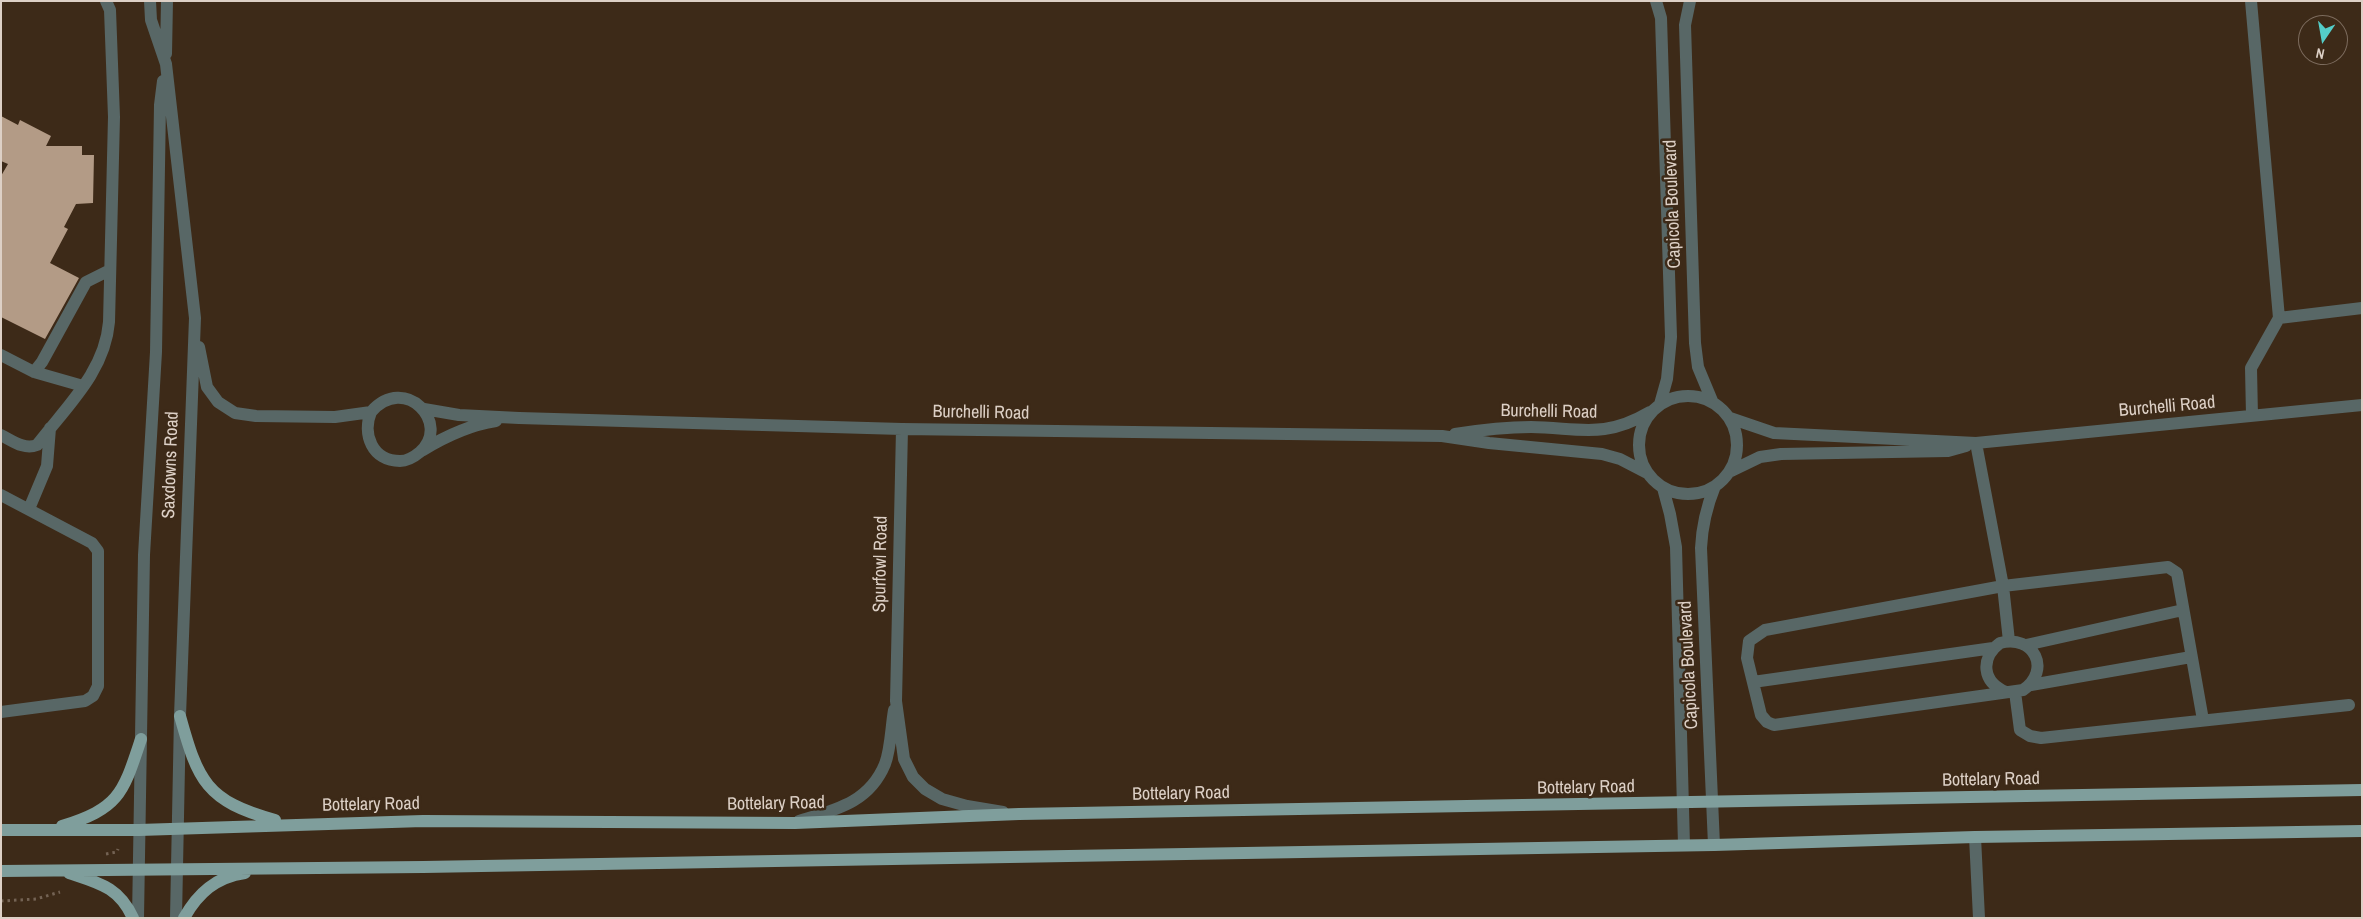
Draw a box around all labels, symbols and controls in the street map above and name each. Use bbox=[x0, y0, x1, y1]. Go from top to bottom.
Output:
north arrow bbox=[2298, 15, 2348, 65]
text: N bbox=[2314, 44, 2326, 63]
street label: Capicola Boulevard bbox=[1660, 139, 1686, 269]
street label: Burchelli Road bbox=[2118, 392, 2216, 422]
street label: Burchelli Road bbox=[1500, 400, 1598, 424]
street label: Burchelli Road bbox=[932, 401, 1030, 425]
street label: Saxdowns Road bbox=[158, 411, 184, 519]
street label: Spurfowl Road bbox=[869, 515, 893, 613]
street label: Capicola Boulevard bbox=[1675, 600, 1703, 730]
street label: Bottelary Road bbox=[1942, 768, 2040, 792]
street label: Bottelary Road bbox=[1537, 776, 1635, 800]
street label: Bottelary Road bbox=[1132, 782, 1230, 806]
street label: Bottelary Road bbox=[727, 792, 825, 816]
street label: Bottelary Road bbox=[322, 793, 420, 817]

